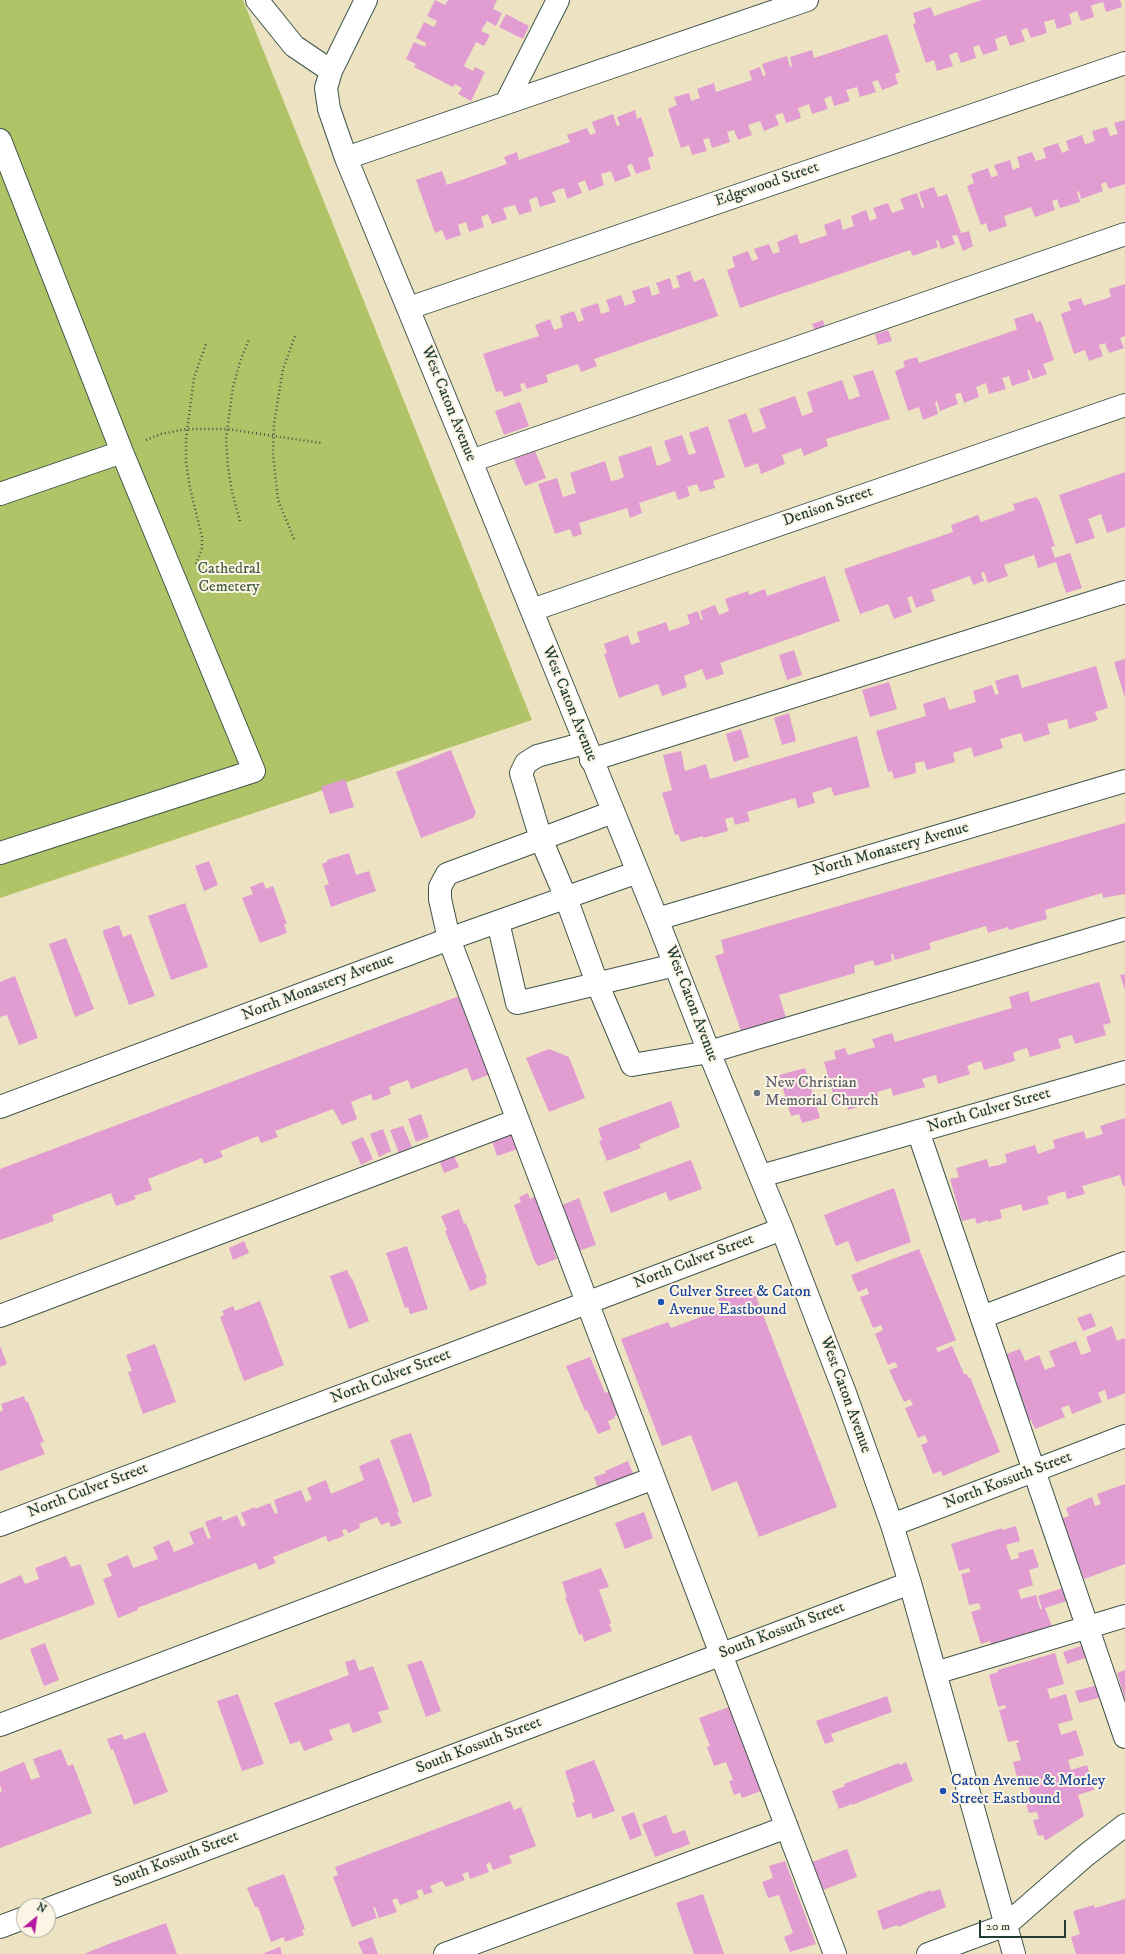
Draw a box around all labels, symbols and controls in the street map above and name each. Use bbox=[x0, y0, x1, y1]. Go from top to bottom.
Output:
street label: Edgewood Street bbox=[712, 158, 822, 212]
street label: West Caton Avenue bbox=[416, 344, 480, 464]
street label: Denison Street bbox=[781, 483, 875, 531]
park label: Cathedral Cemetery bbox=[197, 560, 261, 598]
street label: West Caton Avenue bbox=[537, 644, 601, 764]
street label: North Monastery Avenue bbox=[811, 819, 971, 881]
street label: West Caton Avenue bbox=[660, 943, 722, 1065]
street label: North Monastery Avenue bbox=[239, 950, 397, 1026]
place label: New Christian Memorial Church bbox=[765, 1074, 879, 1112]
street label: North Culver Street bbox=[925, 1084, 1053, 1138]
marker: New Christian Memorial Church bbox=[752, 1088, 762, 1098]
street label: North Culver Street bbox=[631, 1230, 757, 1294]
place label: Culver Street & Caton Avenue Eastbound bbox=[669, 1283, 811, 1321]
marker: Culver Street & Caton Avenue Eastbound bbox=[656, 1297, 666, 1307]
street label: West Caton Avenue bbox=[815, 1334, 875, 1456]
street label: North Culver Street bbox=[328, 1345, 454, 1409]
street label: North Kossuth Street bbox=[941, 1448, 1075, 1514]
street label: North Culver Street bbox=[25, 1459, 151, 1523]
street label: South Kossuth Street bbox=[717, 1598, 847, 1664]
street label: South Kossuth Street bbox=[414, 1713, 544, 1779]
place label: Caton Avenue & Morley Street Eastbound bbox=[951, 1772, 1105, 1810]
marker: Caton Avenue & Morley Street Eastbound bbox=[938, 1786, 948, 1796]
street label: South Kossuth Street bbox=[111, 1827, 241, 1893]
north arrow bbox=[16, 1898, 56, 1938]
text: N bbox=[34, 1900, 49, 1917]
scale bar bbox=[981, 1912, 1068, 1938]
text: 20 m bbox=[986, 1919, 1010, 1934]

